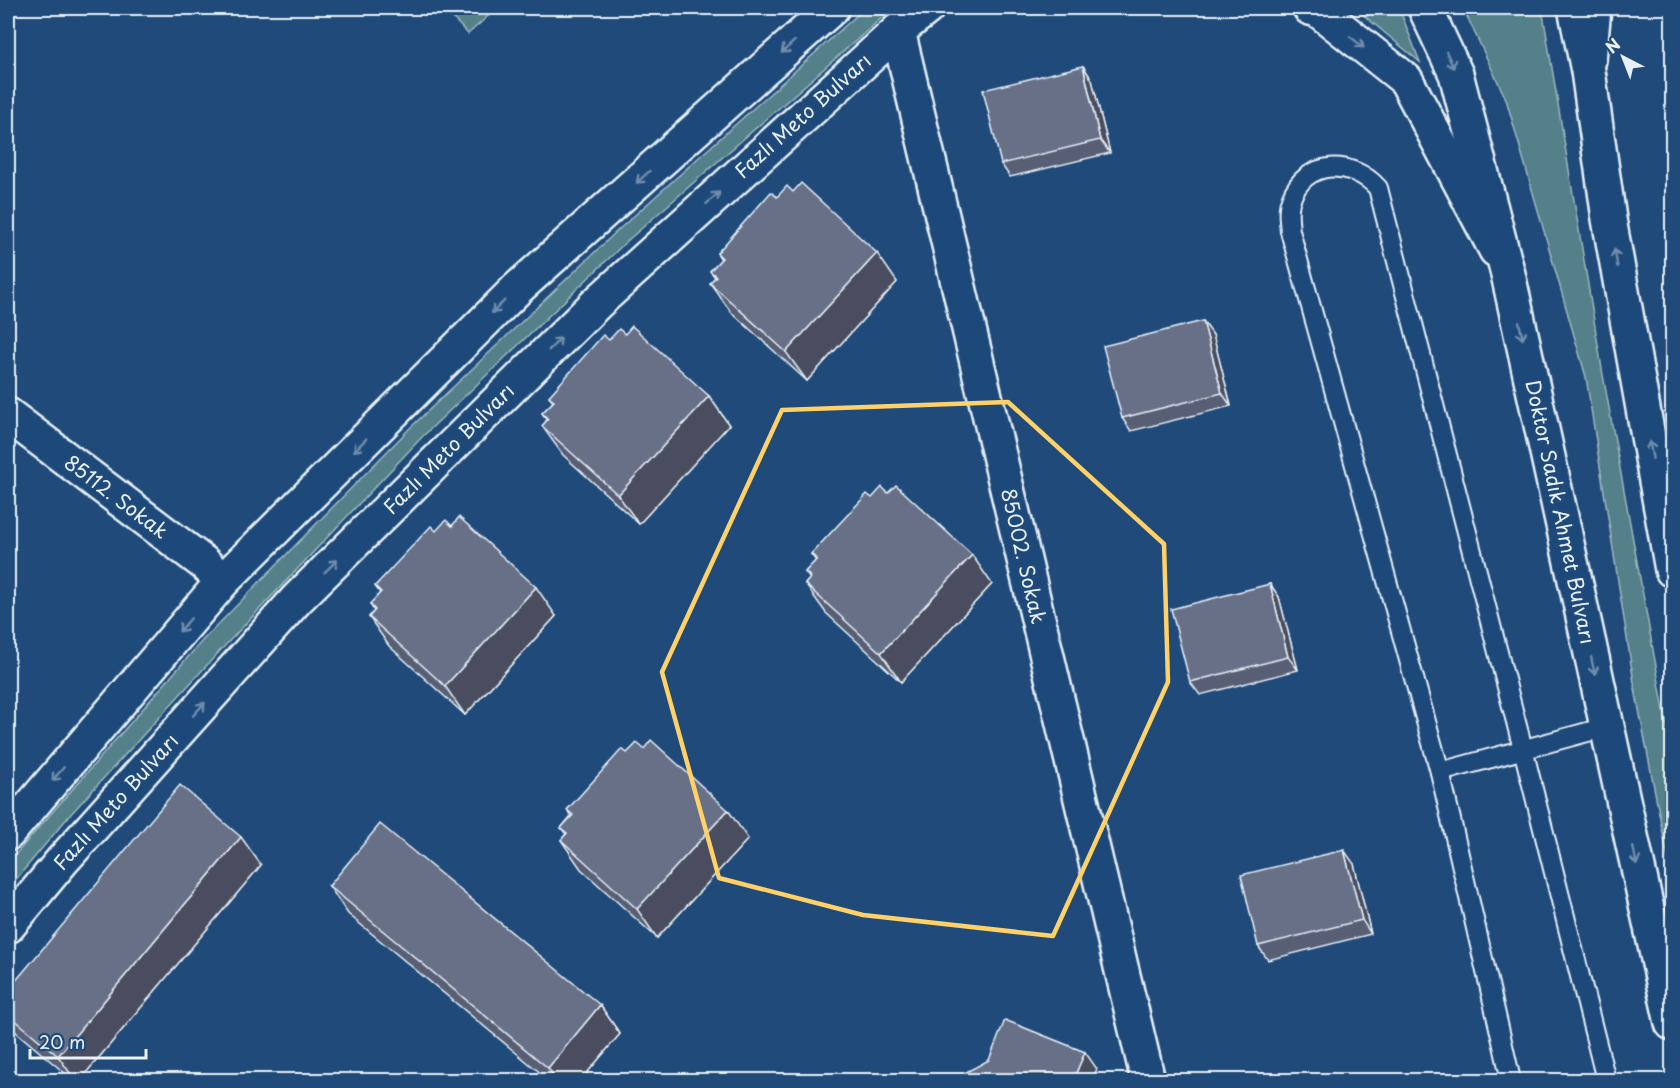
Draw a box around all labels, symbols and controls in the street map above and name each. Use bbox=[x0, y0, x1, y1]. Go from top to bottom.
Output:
north arrow bbox=[1593, 27, 1653, 87]
text: N bbox=[1600, 32, 1625, 58]
one-way arrow bbox=[1349, 35, 1365, 48]
one-way arrow bbox=[781, 40, 796, 54]
street label: Fazlı Meto Bulvarı bbox=[727, 46, 877, 185]
one-way arrow bbox=[1444, 51, 1456, 69]
one-way arrow bbox=[636, 170, 651, 184]
one-way arrow bbox=[705, 191, 720, 205]
one-way arrow bbox=[1610, 249, 1621, 269]
one-way arrow bbox=[491, 300, 506, 315]
one-way arrow bbox=[1515, 322, 1527, 341]
one-way arrow bbox=[547, 337, 562, 352]
street label: Fazlı Meto Bulvarı bbox=[376, 376, 521, 521]
street label: Doktor Sadık Ahmet Bulvarı bbox=[1518, 377, 1604, 647]
one-way arrow bbox=[352, 437, 367, 452]
one-way arrow bbox=[1645, 441, 1656, 460]
street label: 85112. Sokak bbox=[58, 447, 175, 545]
street label: 85002. Sokak bbox=[994, 485, 1054, 626]
one-way arrow bbox=[324, 558, 339, 573]
one-way arrow bbox=[178, 617, 192, 632]
one-way arrow bbox=[1588, 655, 1599, 675]
one-way arrow bbox=[192, 702, 206, 717]
street label: Fazlı Meto Bulvarı bbox=[46, 726, 185, 876]
one-way arrow bbox=[51, 766, 65, 781]
one-way arrow bbox=[1629, 846, 1641, 865]
scale bar bbox=[30, 1022, 146, 1060]
text: 20 m bbox=[39, 1028, 85, 1055]

